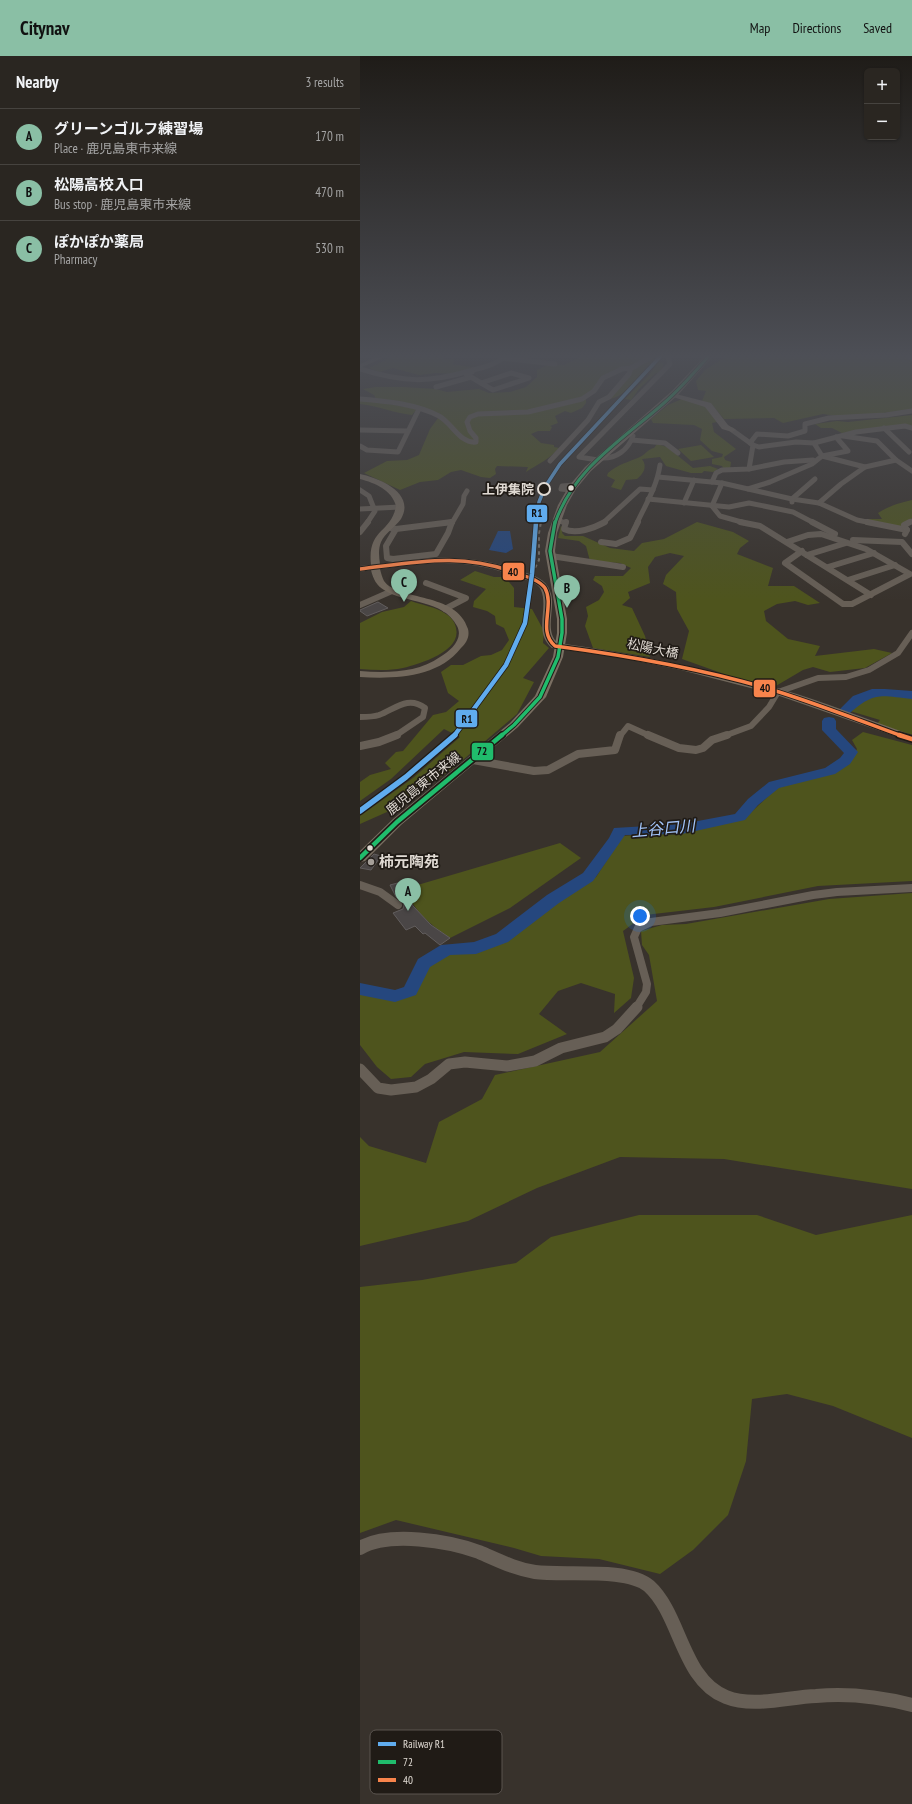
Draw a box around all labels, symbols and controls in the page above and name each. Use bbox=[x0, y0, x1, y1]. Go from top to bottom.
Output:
text: Citynav bbox=[20, 16, 70, 40]
text: Map bbox=[750, 19, 770, 37]
text: Directions bbox=[792, 19, 841, 37]
text: Saved bbox=[863, 19, 892, 37]
map controls bbox=[864, 68, 900, 140]
button: + bbox=[864, 68, 900, 104]
text: Nearby bbox=[16, 71, 59, 93]
text: 3 results bbox=[305, 74, 344, 91]
button: − bbox=[864, 104, 900, 140]
text: グリーンゴルフ練習場 bbox=[54, 119, 203, 138]
text: A bbox=[26, 128, 32, 145]
text: 170 m bbox=[315, 128, 344, 145]
text: Place · 鹿児島東市来線 bbox=[54, 140, 177, 157]
text: 松陽高校入口 bbox=[54, 175, 144, 194]
text: B bbox=[26, 184, 32, 201]
text: 470 m bbox=[315, 184, 344, 201]
text: Bus stop · 鹿児島東市来線 bbox=[54, 196, 191, 213]
text: ぽかぽか薬局 bbox=[54, 232, 144, 251]
text: C bbox=[26, 240, 32, 257]
text: 530 m bbox=[315, 240, 344, 257]
text: Pharmacy bbox=[54, 251, 97, 268]
place label: 上伊集院 bbox=[482, 481, 534, 498]
marker: 上伊集院 bbox=[537, 482, 551, 496]
unlabelled marker bbox=[566, 483, 576, 493]
line badge: R1 bbox=[526, 504, 548, 523]
text: R1 bbox=[532, 506, 542, 520]
line badge: 40 bbox=[502, 562, 525, 581]
text: 40 bbox=[508, 565, 518, 579]
pin: C bbox=[391, 569, 417, 602]
pin: B bbox=[554, 575, 580, 608]
street label: 松陽大橋 bbox=[626, 635, 680, 662]
line badge: 40 bbox=[753, 679, 776, 698]
text: 40 bbox=[760, 681, 770, 695]
line badge: R1 bbox=[455, 709, 478, 728]
text: R1 bbox=[462, 712, 472, 726]
line badge: 72 bbox=[471, 742, 494, 761]
text: 72 bbox=[477, 744, 487, 758]
street label: 鹿児島東市来線 bbox=[383, 748, 464, 819]
water label: 上谷口川 bbox=[630, 815, 698, 841]
unlabelled marker bbox=[365, 843, 375, 853]
place label: 柿元陶苑 bbox=[379, 852, 439, 871]
marker: 柿元陶苑 bbox=[366, 857, 376, 867]
pin: A bbox=[395, 878, 421, 911]
your location bbox=[630, 906, 650, 926]
legend bbox=[370, 1730, 502, 1794]
text: Railway R1 bbox=[403, 1737, 445, 1751]
text: 72 bbox=[403, 1755, 413, 1769]
text: 40 bbox=[403, 1773, 413, 1787]

